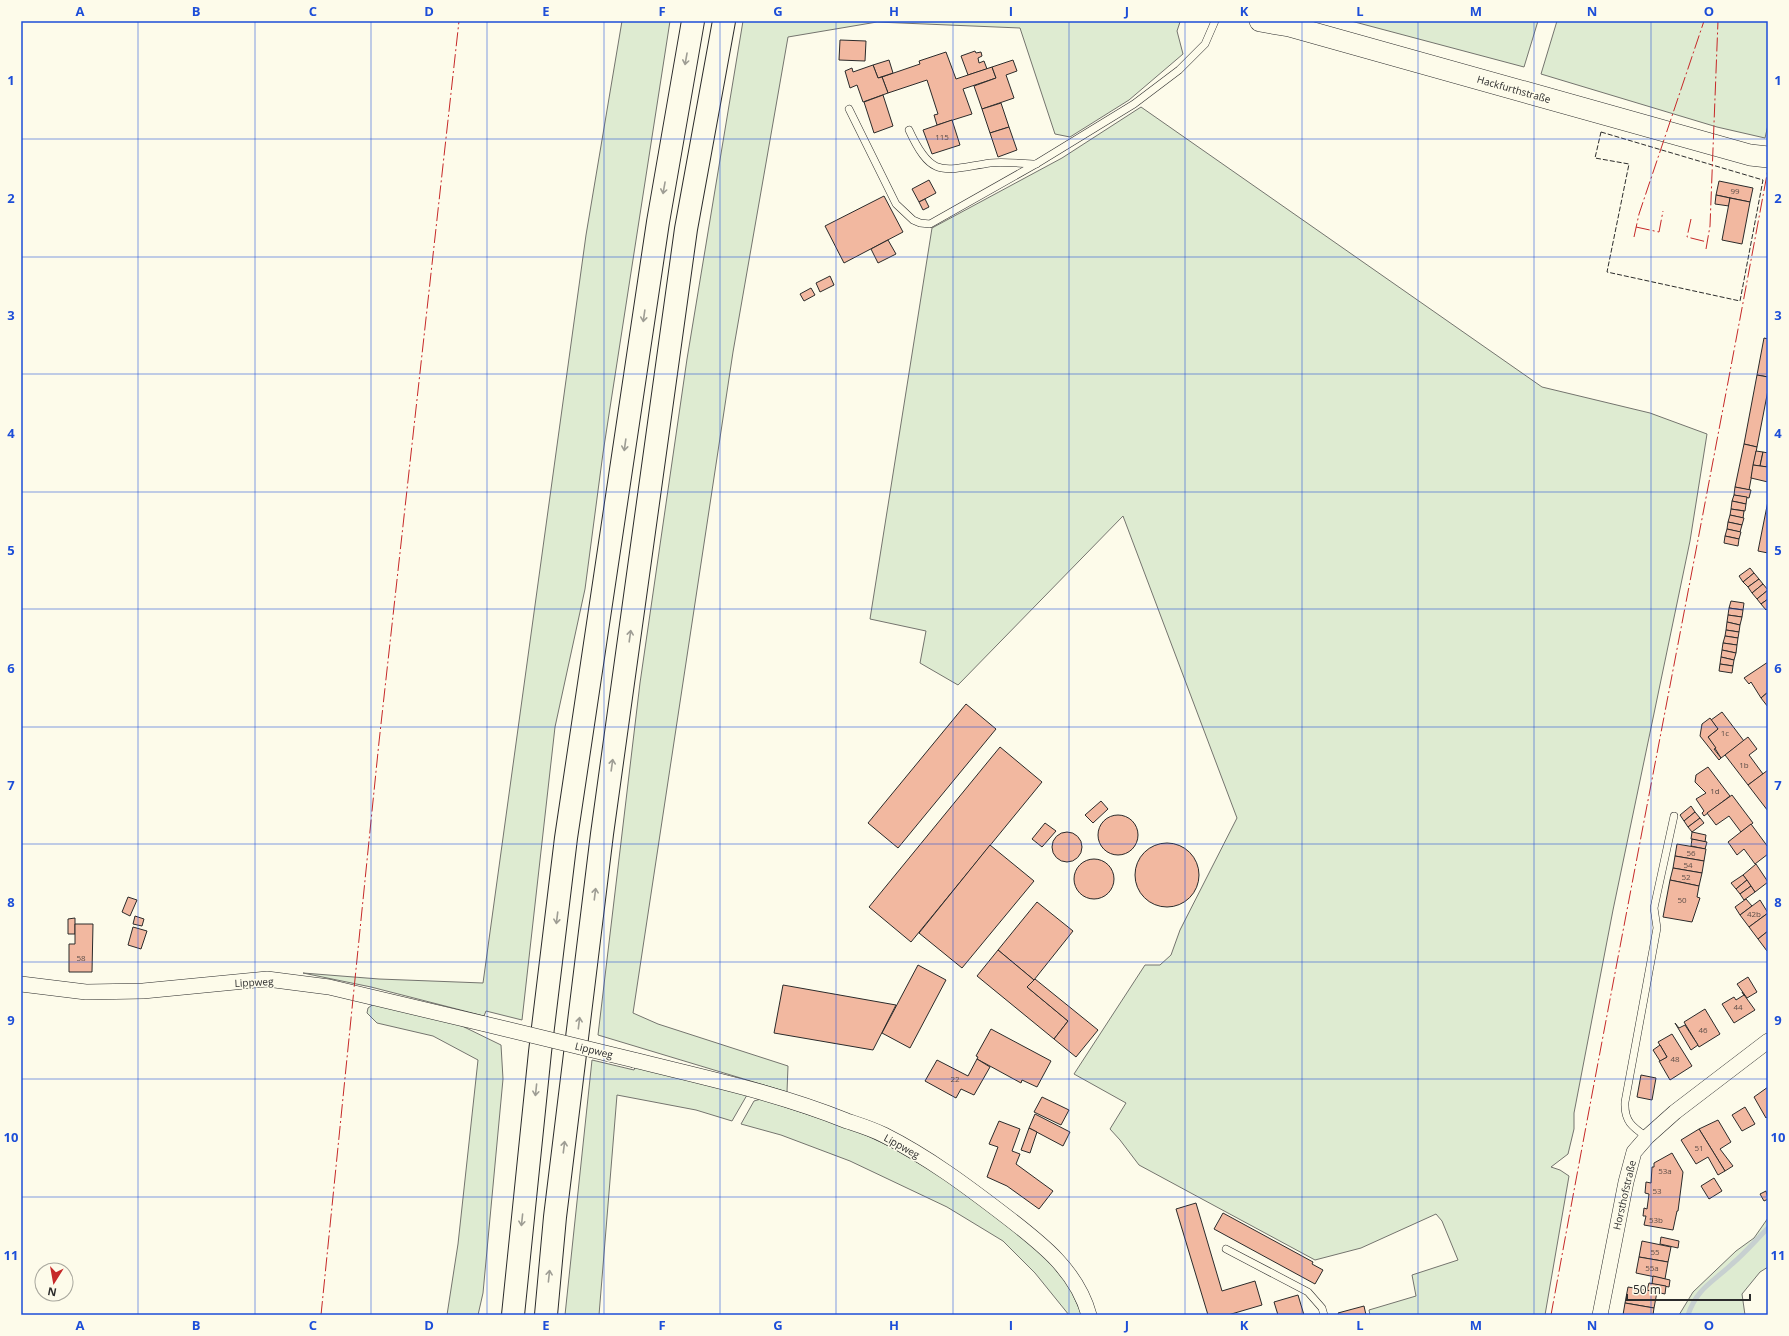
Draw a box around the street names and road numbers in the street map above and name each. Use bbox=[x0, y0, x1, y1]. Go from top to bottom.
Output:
street label: Hackfurthstraße bbox=[1476, 72, 1553, 106]
street label: Lippweg bbox=[234, 974, 274, 990]
street label: Lippweg bbox=[573, 1039, 615, 1062]
street label: Lippweg bbox=[882, 1130, 923, 1162]
street label: Horsthofstraße bbox=[1609, 1158, 1639, 1231]

